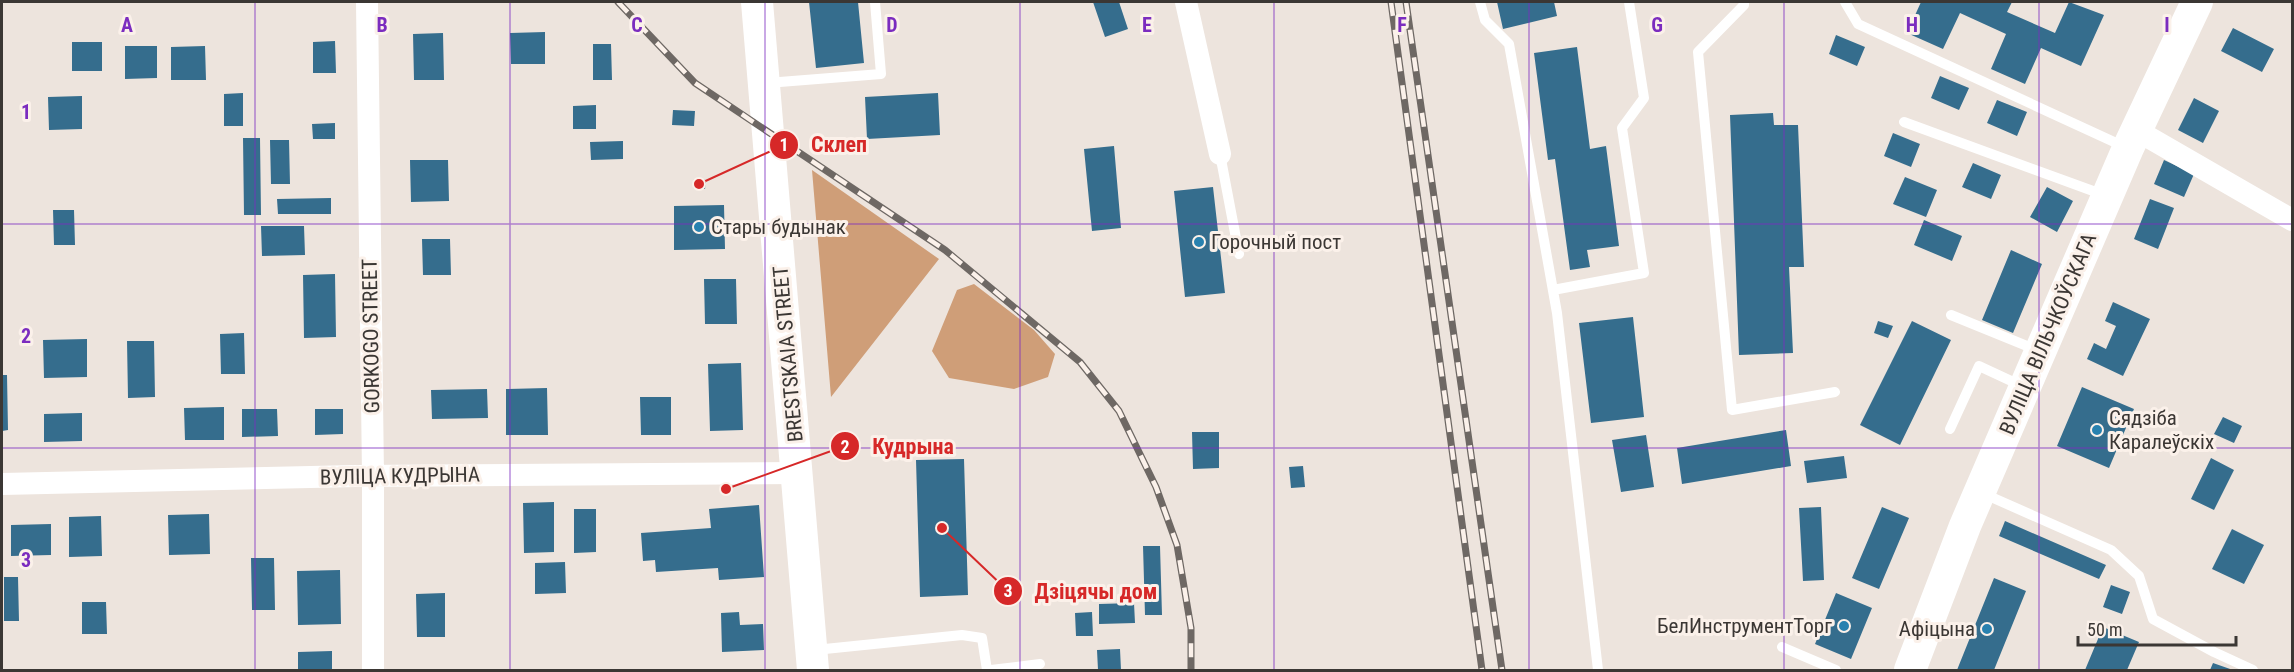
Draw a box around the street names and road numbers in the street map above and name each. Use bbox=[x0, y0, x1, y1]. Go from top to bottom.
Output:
street label: ВУЛІЦА ВІЛЬЧКОЎСКАГА bbox=[1995, 230, 2101, 438]
street label: GORKOGO STREET bbox=[358, 258, 384, 414]
street label: BRESTSKAIA STREET bbox=[768, 265, 808, 443]
street label: ВУЛІЦА КУДРЫНА bbox=[320, 463, 480, 489]

